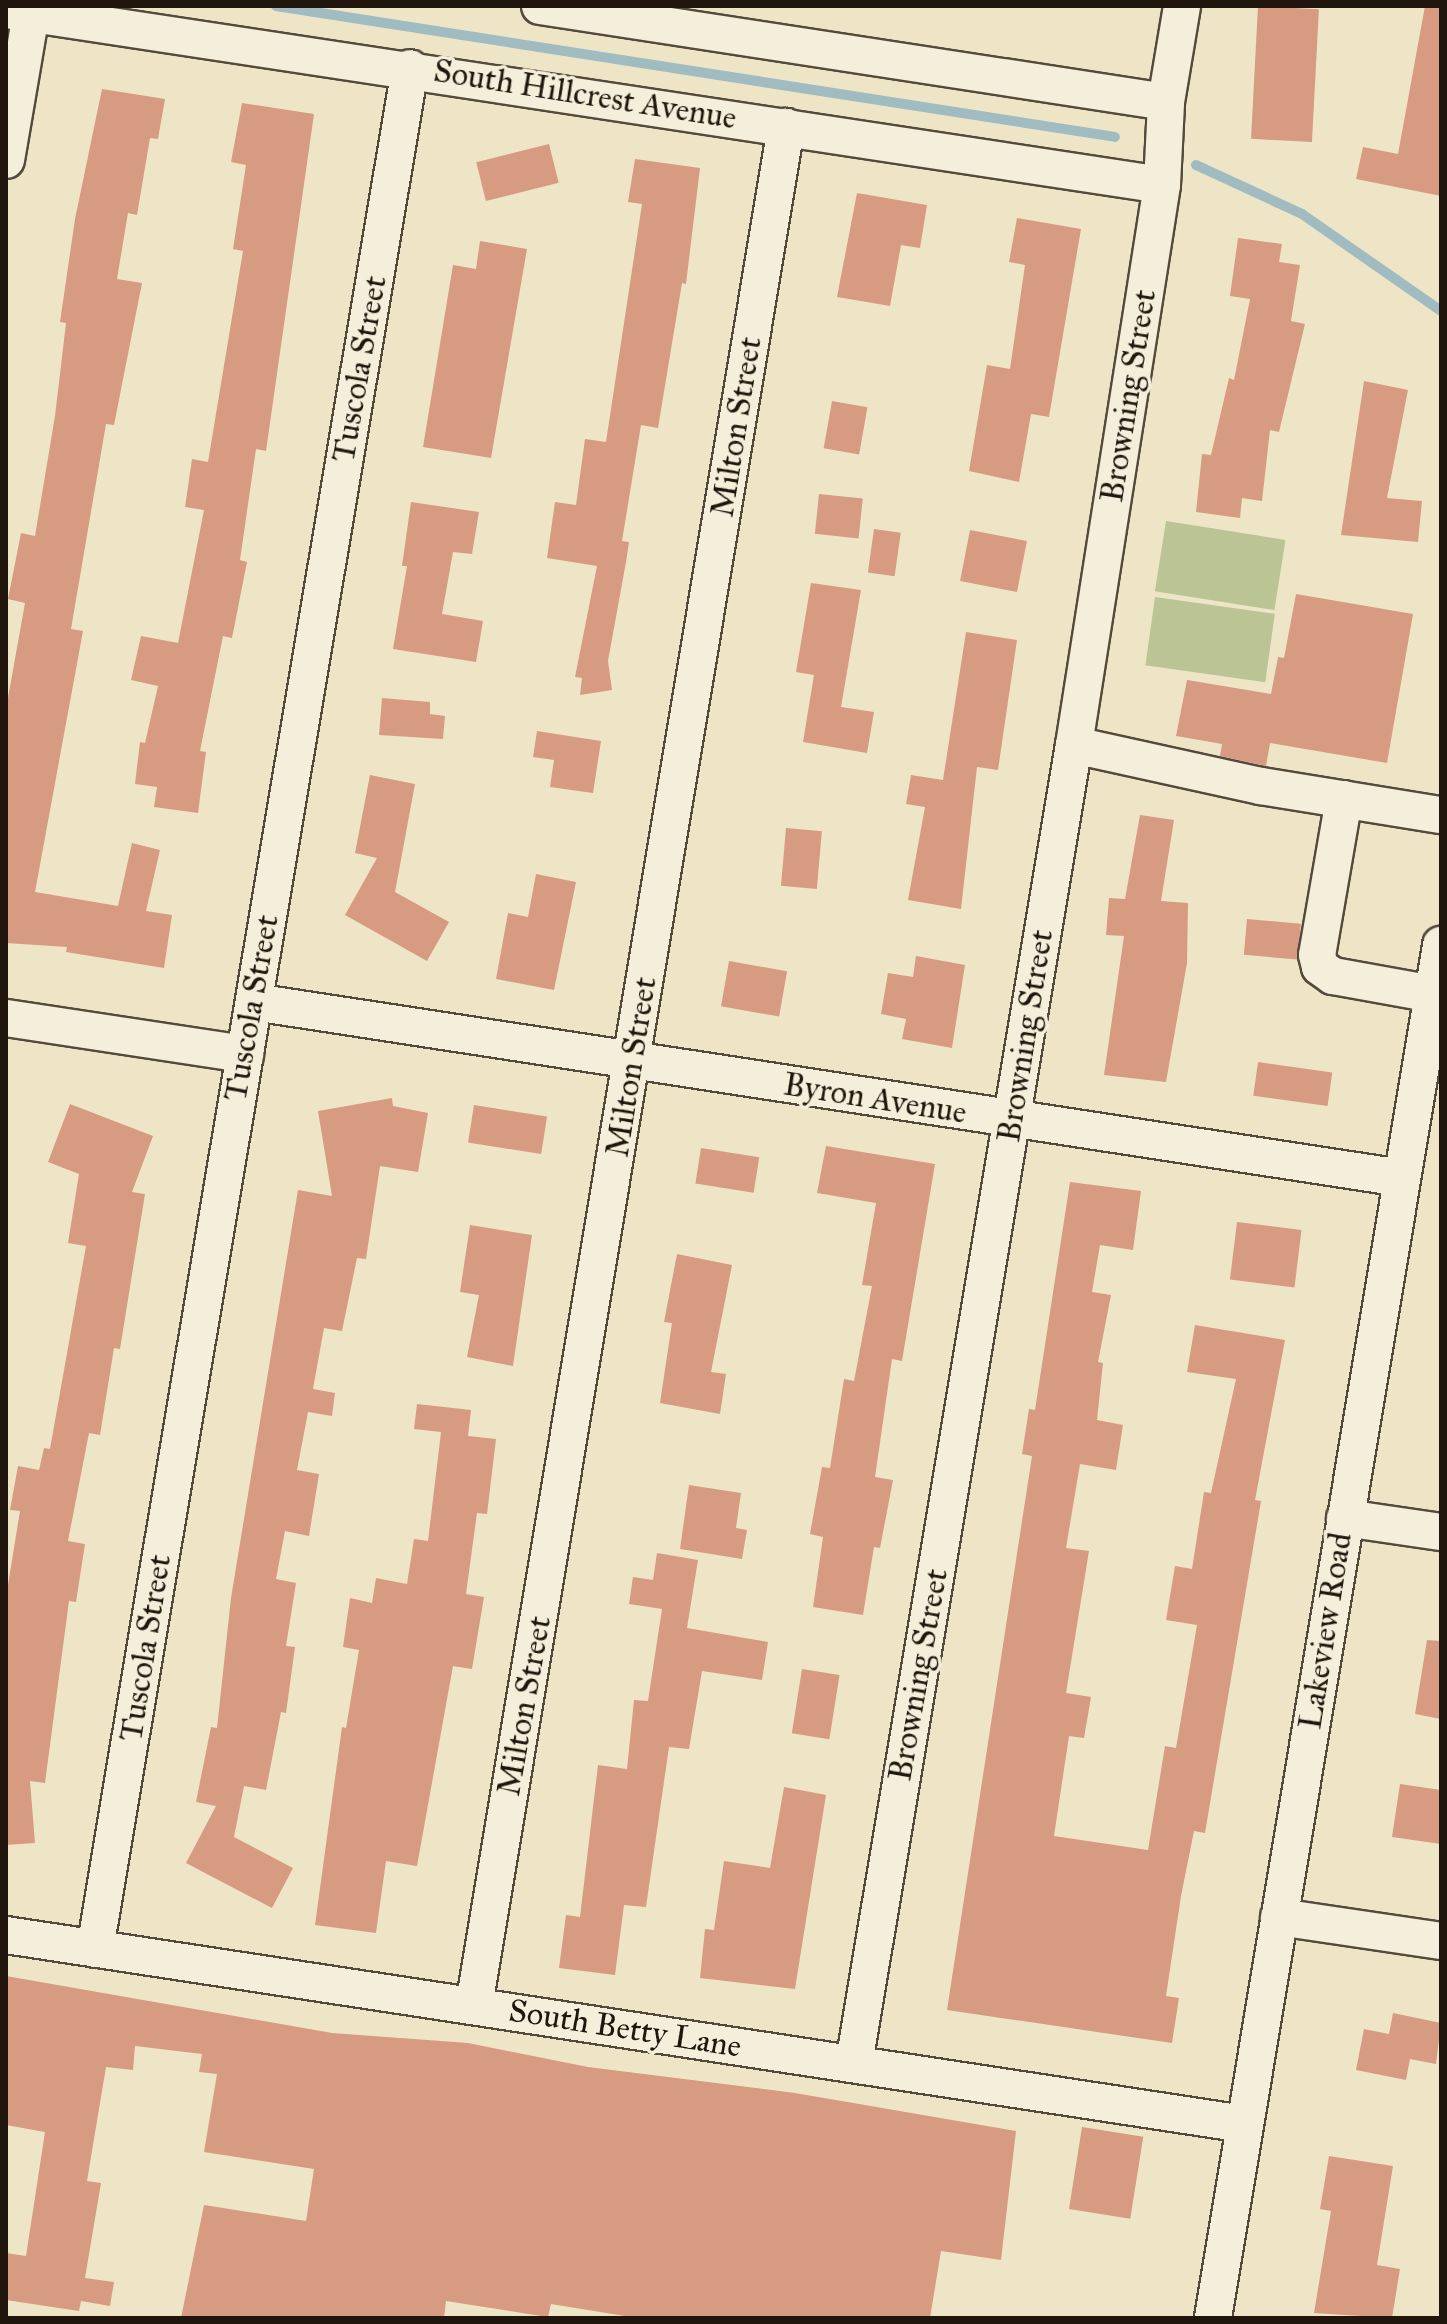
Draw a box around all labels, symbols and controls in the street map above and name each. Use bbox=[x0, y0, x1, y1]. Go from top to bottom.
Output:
street label: South Hillcrest Avenue bbox=[431, 52, 739, 138]
street label: Tuscola Street bbox=[325, 273, 395, 465]
street label: Browning Street bbox=[1093, 287, 1165, 505]
street label: Milton Street bbox=[704, 334, 770, 520]
street label: Tuscola Street bbox=[217, 912, 287, 1104]
street label: Browning Street bbox=[990, 927, 1062, 1145]
street label: Milton Street bbox=[599, 974, 665, 1160]
street label: Byron Avenue bbox=[781, 1066, 969, 1132]
street label: Lakeview Road bbox=[1292, 1530, 1360, 1732]
street label: Tuscola Street bbox=[112, 1552, 180, 1744]
street label: Browning Street bbox=[881, 1566, 957, 1784]
street label: Milton Street bbox=[490, 1613, 560, 1799]
street label: South Betty Lane bbox=[506, 1992, 744, 2066]

